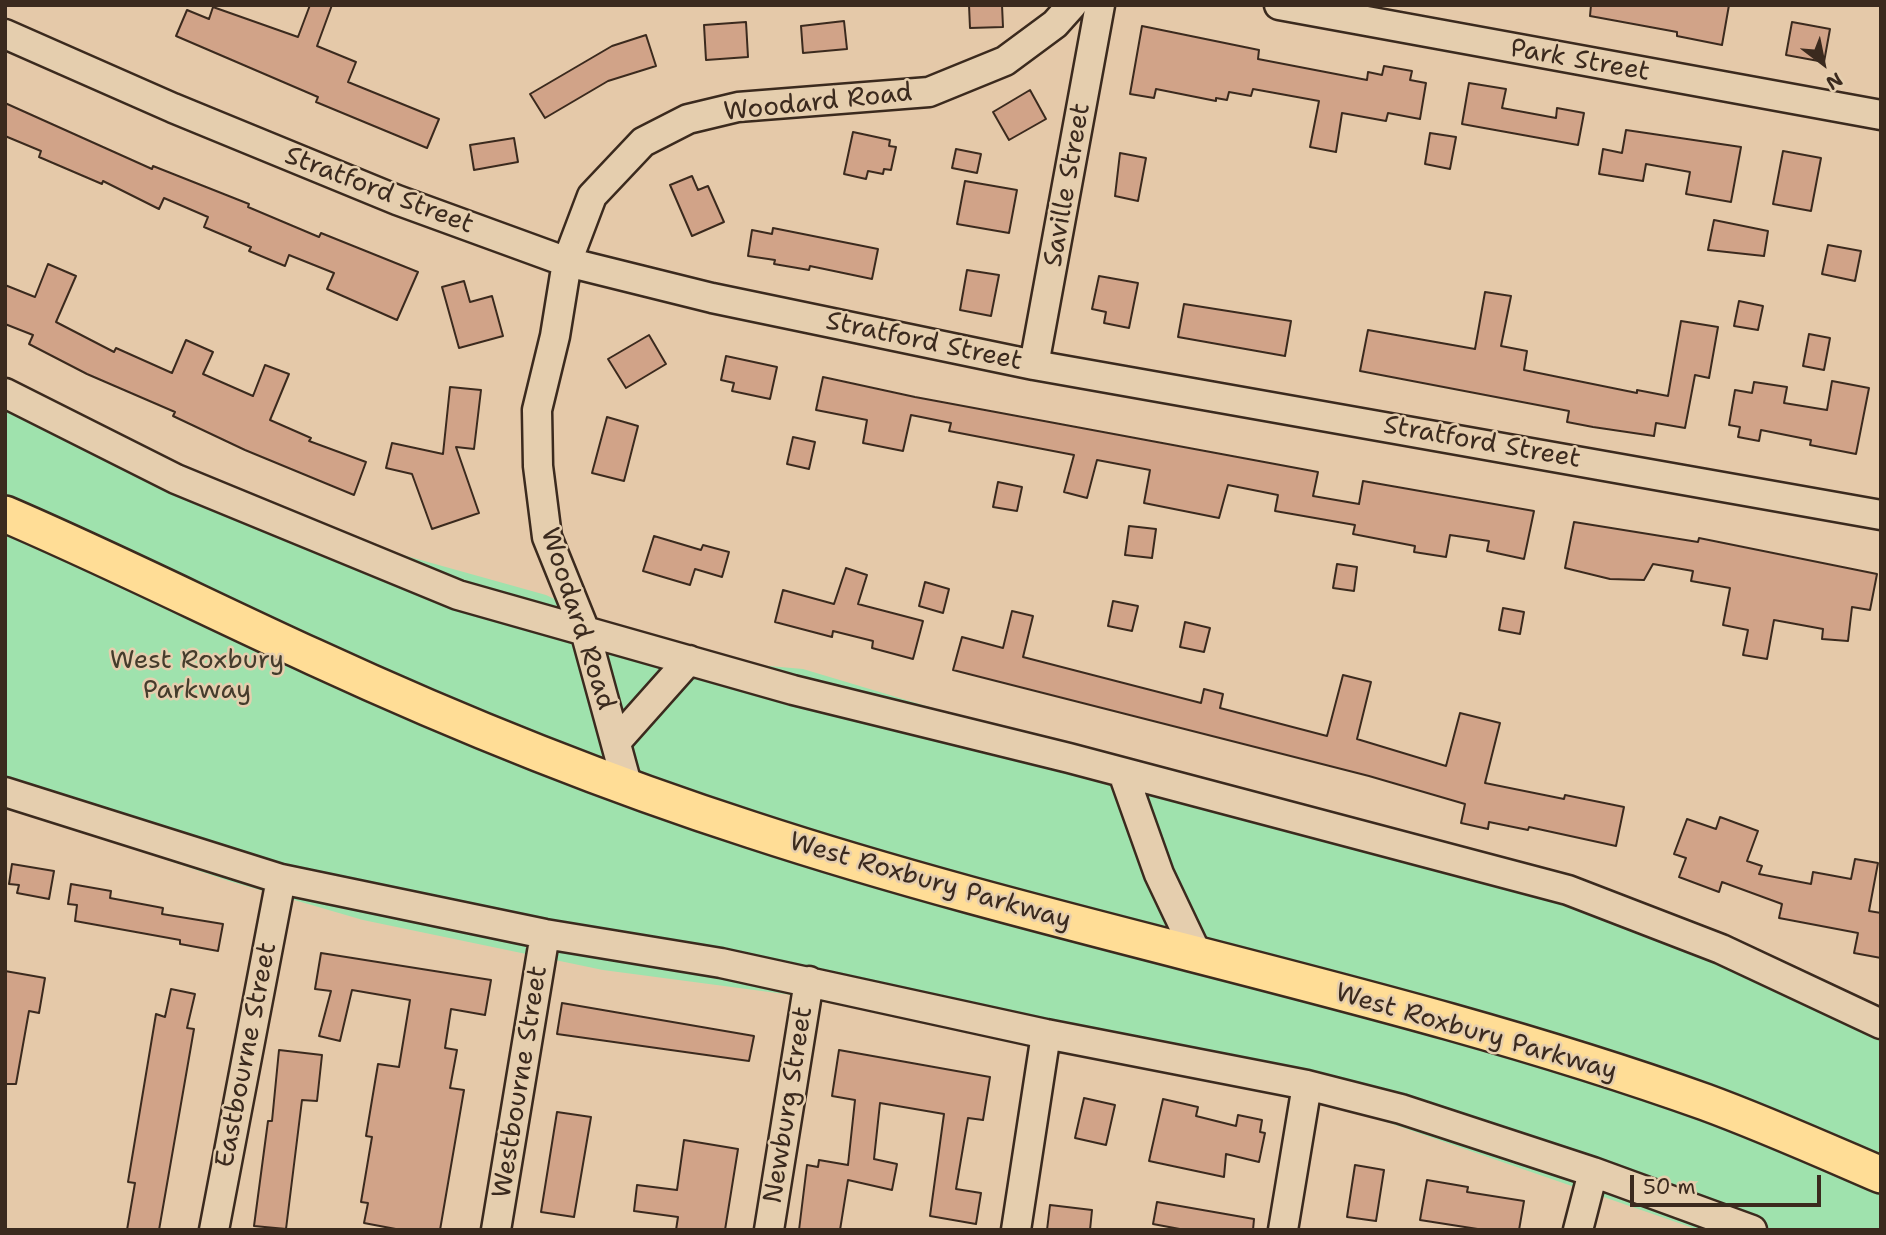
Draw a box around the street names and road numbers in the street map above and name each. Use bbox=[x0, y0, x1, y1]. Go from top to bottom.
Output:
street label: Park Street bbox=[1508, 33, 1652, 89]
street label: Woodard Road bbox=[722, 78, 914, 128]
street label: Saville Street bbox=[1038, 101, 1098, 269]
street label: Stratford Street bbox=[280, 141, 478, 241]
street label: Stratford Street bbox=[823, 306, 1025, 378]
street label: Stratford Street bbox=[1381, 410, 1583, 476]
street label: Woodard Road bbox=[533, 524, 621, 714]
street label: West Roxbury Parkway bbox=[786, 827, 1074, 937]
street label: Eastbourne Street bbox=[210, 940, 284, 1170]
street label: Westbourne Street bbox=[487, 964, 555, 1200]
street label: West Roxbury Parkway bbox=[1332, 978, 1620, 1088]
street label: Newburg Street bbox=[758, 1004, 820, 1206]

